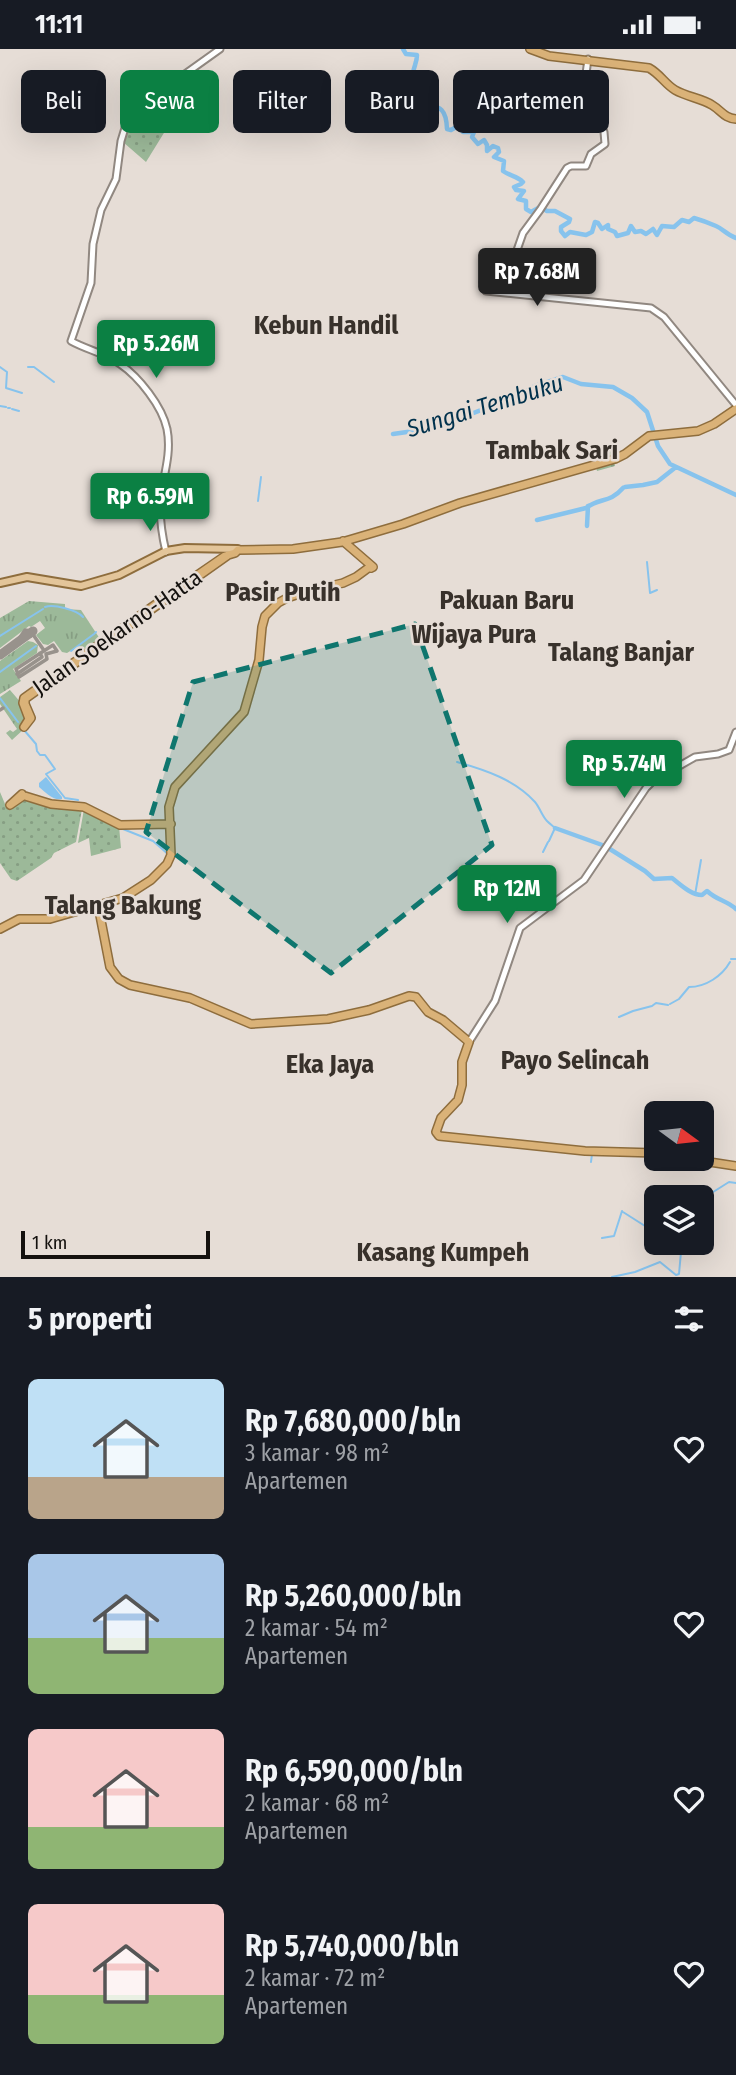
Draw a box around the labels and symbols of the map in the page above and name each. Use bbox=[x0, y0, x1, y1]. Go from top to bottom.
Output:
pin: Rp 7.68M bbox=[465, 249, 609, 308]
district label: Kebun Handil bbox=[254, 310, 399, 341]
pin: Rp 5.26M bbox=[84, 321, 228, 380]
water label: Sungai Tembuku bbox=[402, 369, 567, 443]
district label: Tambak Sari bbox=[486, 435, 618, 466]
pin: Rp 6.59M bbox=[78, 473, 222, 533]
street label: Jalan Soekarno-Hatta bbox=[27, 563, 207, 701]
district label: Pasir Putih bbox=[225, 577, 341, 608]
district label: Pakuan Baru bbox=[440, 585, 574, 616]
district label: Wijaya Pura bbox=[411, 619, 537, 650]
district label: Talang Banjar bbox=[548, 637, 695, 668]
pin: Rp 5.74M bbox=[552, 741, 696, 800]
pin: Rp 12M bbox=[450, 865, 564, 925]
district label: Talang Bakung bbox=[45, 890, 201, 921]
district label: Payo Selincah bbox=[501, 1045, 649, 1076]
district label: Eka Jaya bbox=[286, 1049, 374, 1080]
north arrow bbox=[644, 1101, 714, 1171]
scale bar bbox=[21, 1228, 210, 1260]
district label: Kasang Kumpeh bbox=[357, 1237, 529, 1268]

